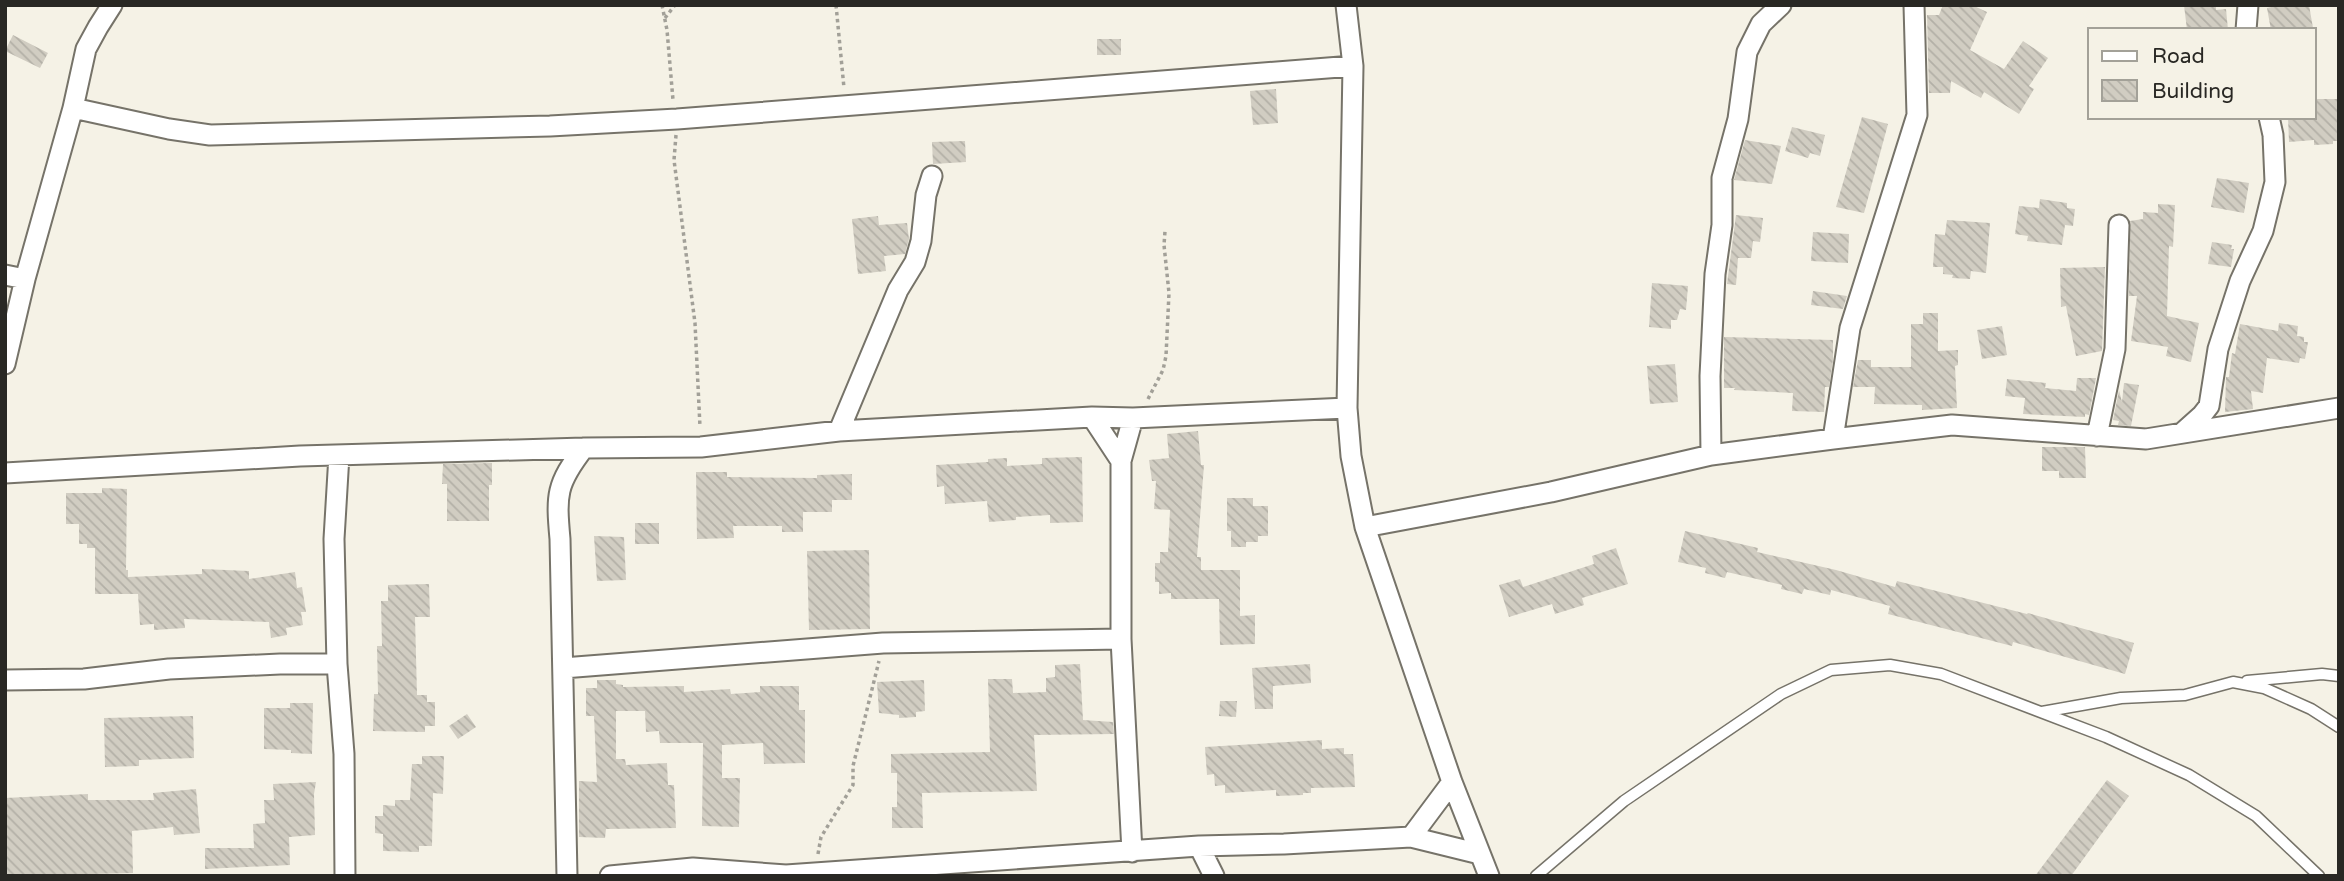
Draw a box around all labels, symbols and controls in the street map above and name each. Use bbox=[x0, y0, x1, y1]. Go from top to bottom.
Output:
legend bbox=[2088, 28, 2316, 119]
text: Road bbox=[2152, 44, 2205, 69]
text: Building bbox=[2152, 79, 2234, 104]

